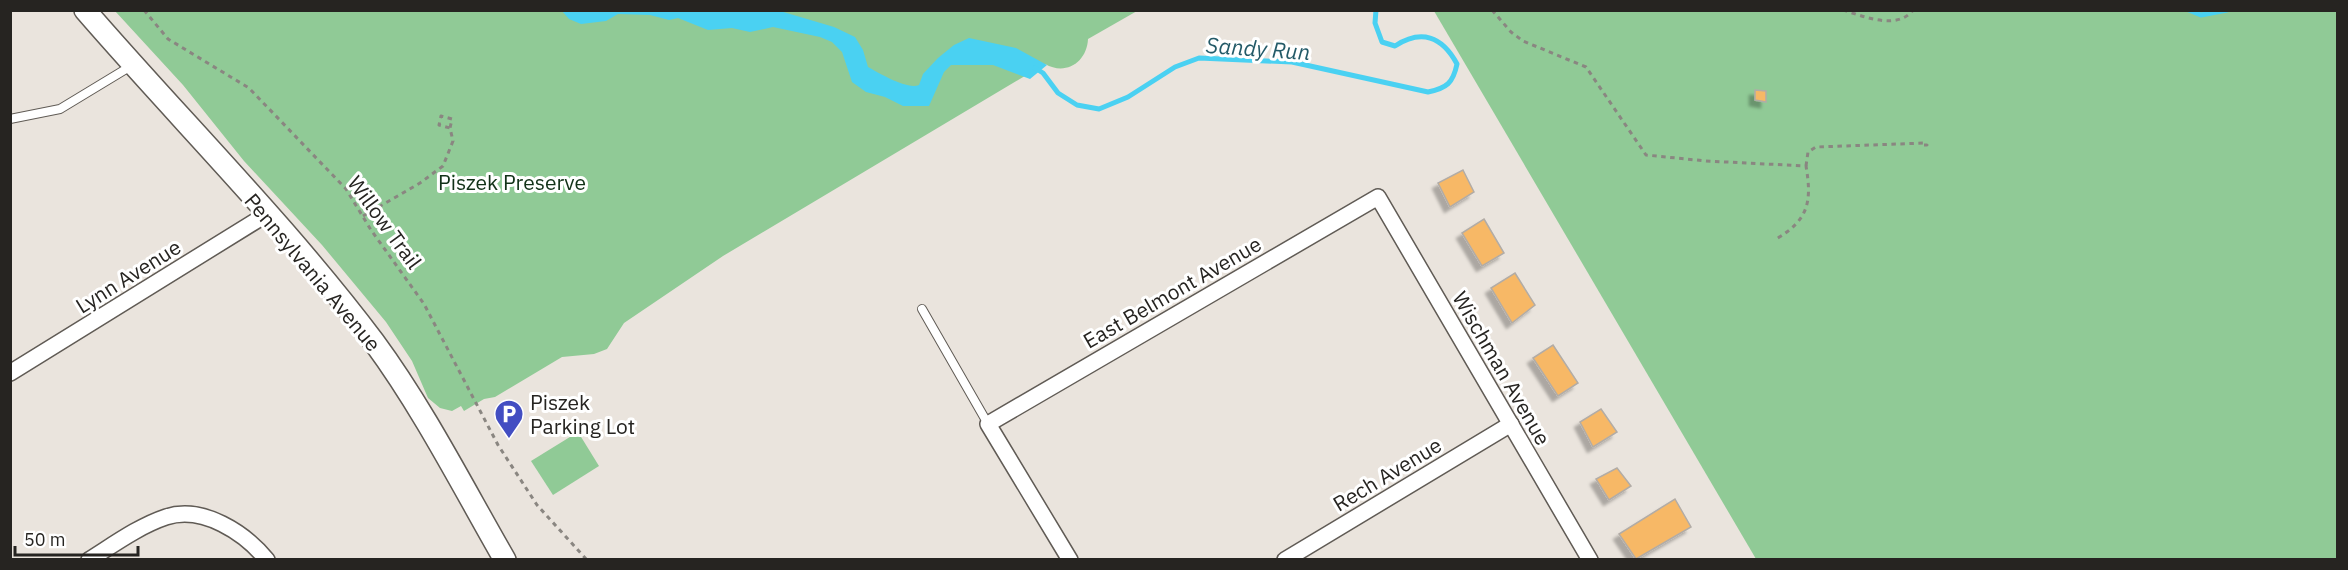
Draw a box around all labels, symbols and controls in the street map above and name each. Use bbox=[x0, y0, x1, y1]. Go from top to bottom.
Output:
water label: Sandy Run bbox=[1205, 30, 1311, 66]
park label: Piszek Preserve bbox=[438, 168, 586, 196]
street label: Willow Trail bbox=[342, 170, 428, 275]
street label: Pennsylvania Avenue bbox=[239, 187, 387, 357]
street label: East Belmont Avenue bbox=[1078, 230, 1266, 354]
street label: Lynn Avenue bbox=[70, 233, 186, 319]
street label: Wischman Avenue bbox=[1447, 286, 1557, 450]
place label: Piszek Parking Lot bbox=[530, 388, 635, 440]
parking icon: Piszek Parking Lot bbox=[493, 398, 525, 440]
street label: Rech Avenue bbox=[1327, 431, 1447, 517]
scale bar bbox=[15, 519, 138, 557]
text: 50 m bbox=[24, 528, 66, 551]

